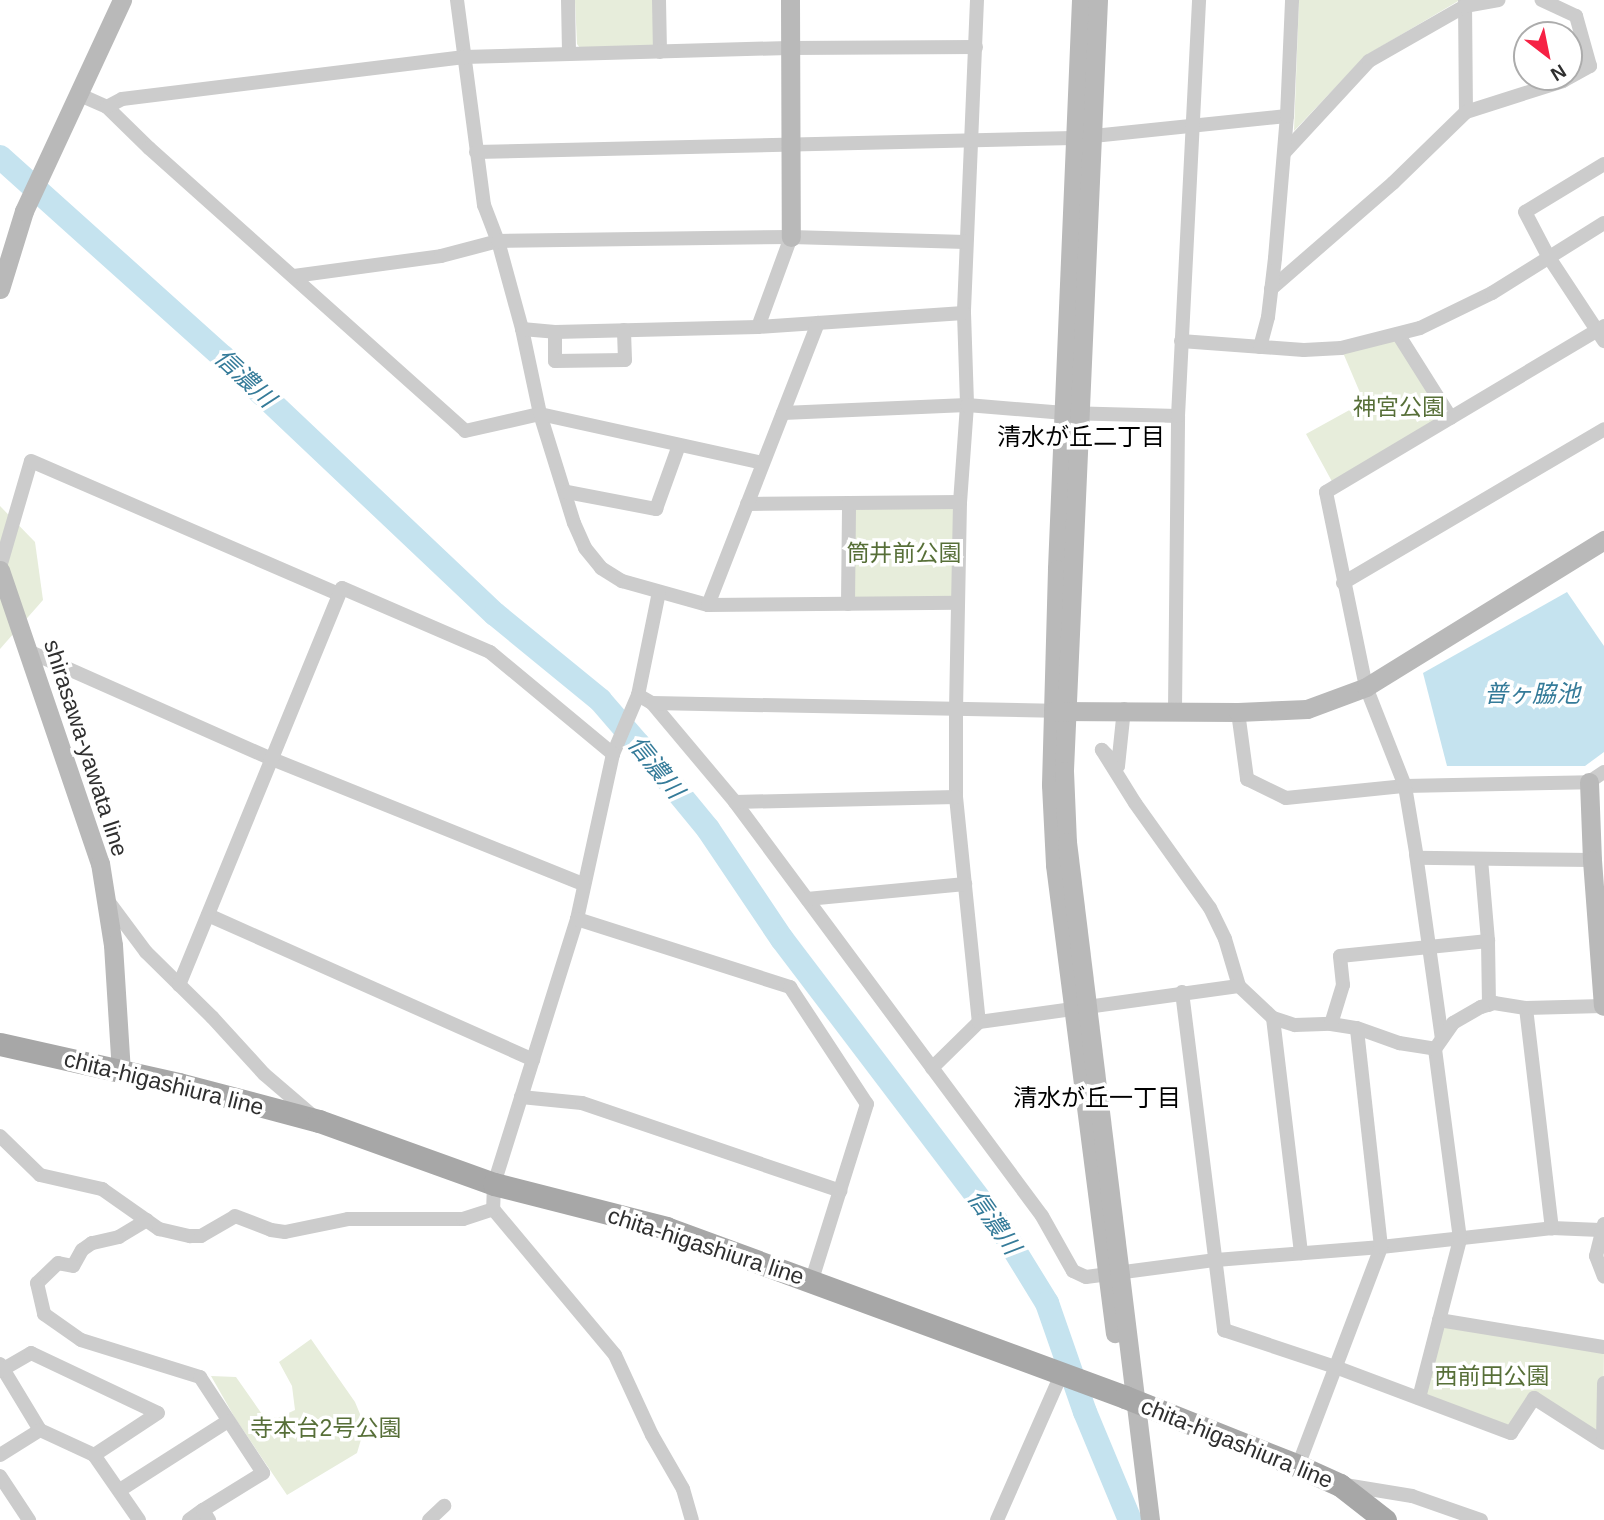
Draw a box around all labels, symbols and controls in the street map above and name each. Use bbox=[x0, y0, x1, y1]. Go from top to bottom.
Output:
north arrow bbox=[1513, 21, 1583, 91]
text: N bbox=[1547, 60, 1570, 85]
water label: 信濃川 bbox=[209, 343, 281, 413]
park label: 神宮公園 bbox=[1353, 393, 1445, 421]
district label: 清水が丘二丁目 bbox=[997, 423, 1165, 451]
park label: 筒井前公園 bbox=[847, 539, 961, 567]
street label: shirasawa-yawata line bbox=[38, 636, 134, 860]
water label: 普ヶ脇池 bbox=[1484, 680, 1580, 708]
water label: 信濃川 bbox=[622, 730, 690, 804]
street label: chita-higashiura line bbox=[61, 1045, 267, 1121]
district label: 清水が丘一丁目 bbox=[1013, 1084, 1181, 1112]
water label: 信濃川 bbox=[962, 1184, 1026, 1260]
street label: chita-higashiura line bbox=[604, 1201, 808, 1291]
park label: 西前田公園 bbox=[1435, 1362, 1549, 1390]
street label: chita-higashiura line bbox=[1137, 1392, 1337, 1494]
park label: 寺本台2号公園 bbox=[251, 1414, 401, 1442]

